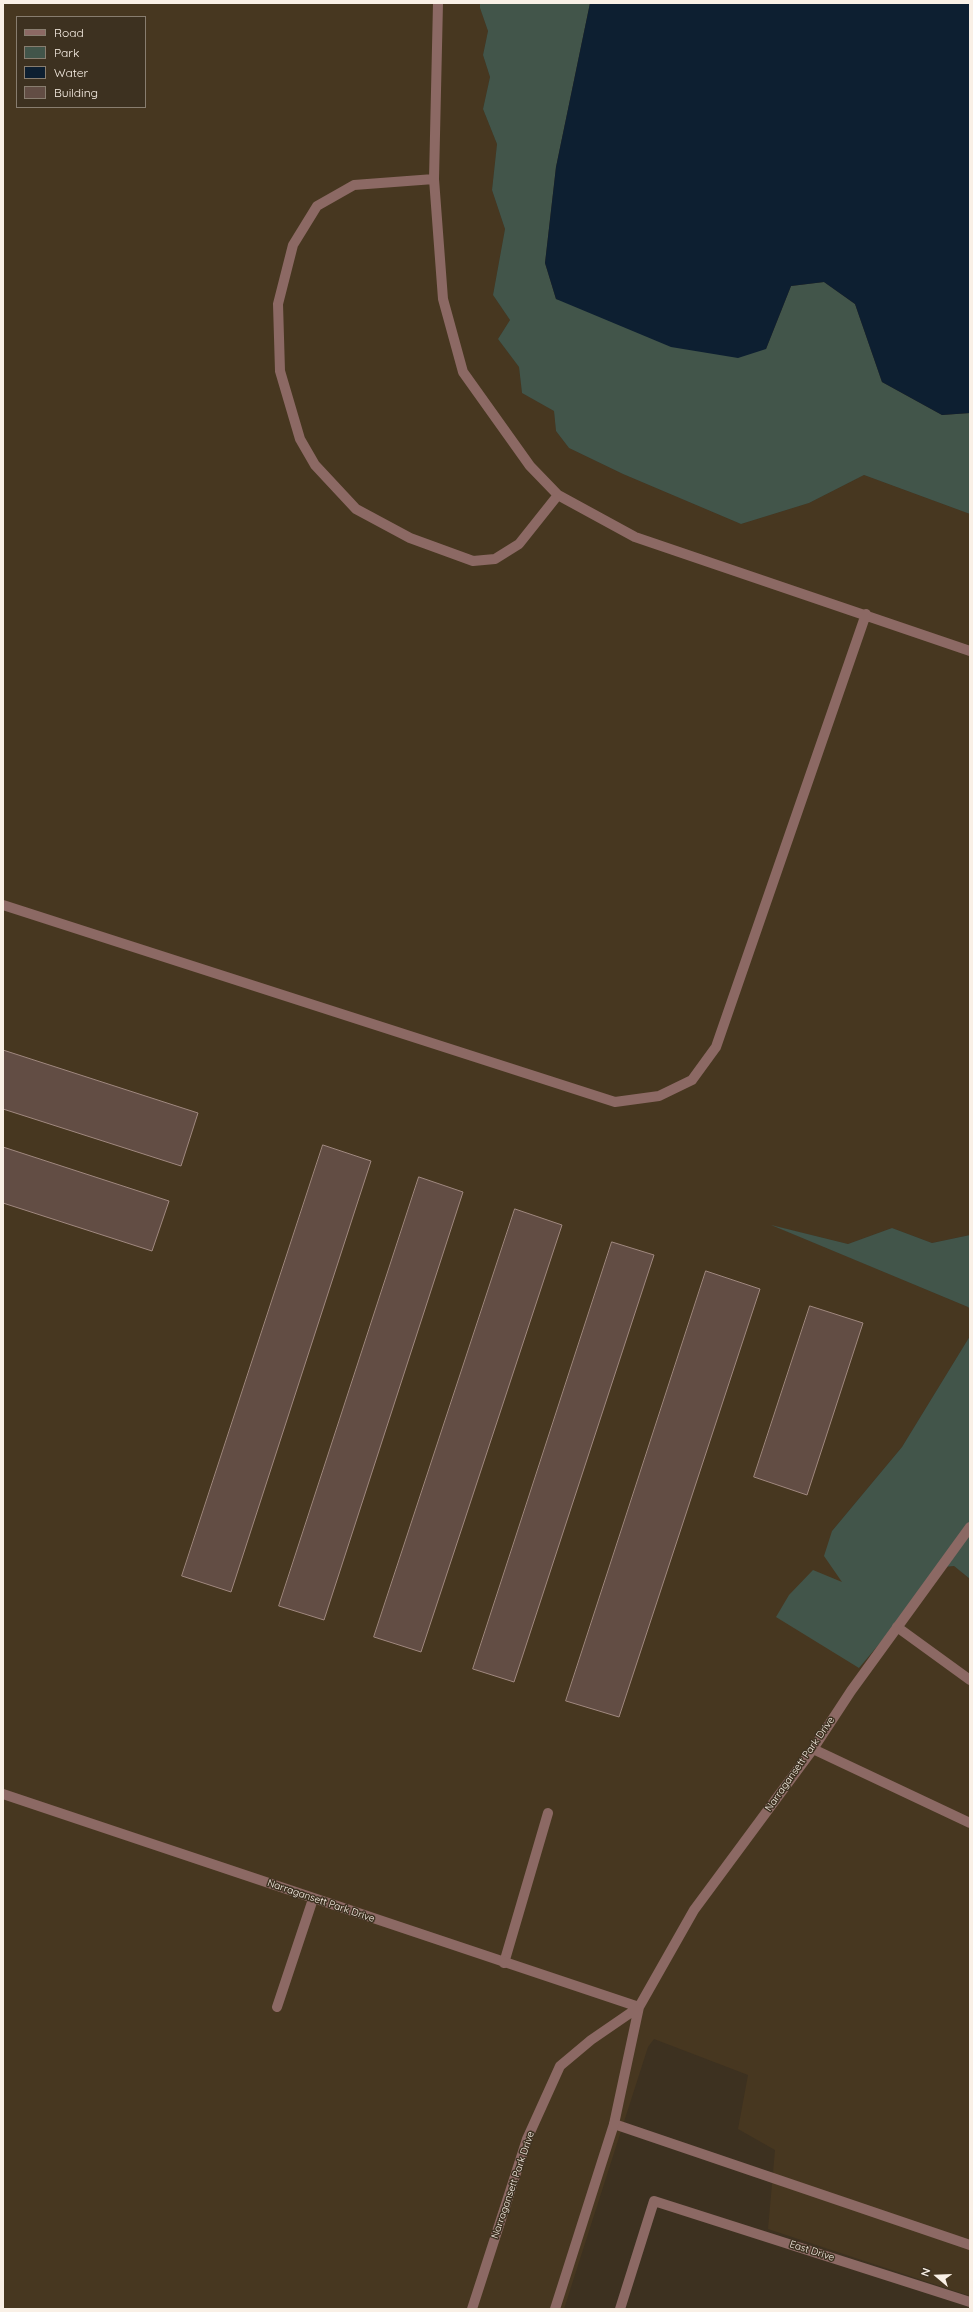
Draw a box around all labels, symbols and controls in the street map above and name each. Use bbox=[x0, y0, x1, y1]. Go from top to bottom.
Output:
legend bbox=[16, 16, 146, 108]
text: Road bbox=[54, 25, 84, 40]
text: Park bbox=[54, 45, 79, 60]
text: Water bbox=[54, 65, 88, 80]
text: Building bbox=[54, 85, 98, 100]
street label: Narragansett Park Drive bbox=[763, 1714, 837, 1814]
street label: Narragansett Park Drive bbox=[266, 1877, 376, 1925]
street label: Narragansett Park Drive bbox=[489, 2130, 537, 2240]
street label: East Drive bbox=[788, 2238, 836, 2264]
north arrow bbox=[917, 2256, 957, 2296]
text: N bbox=[918, 2266, 934, 2278]

